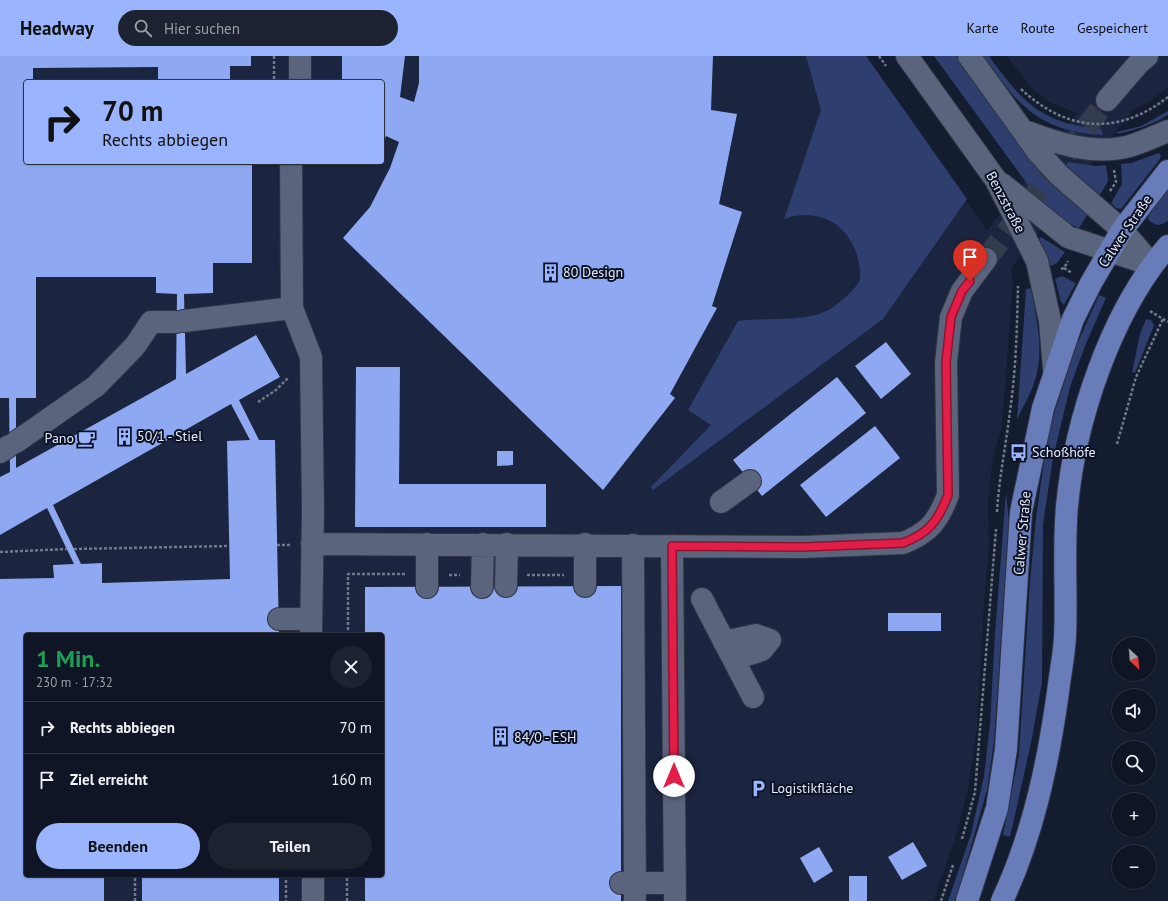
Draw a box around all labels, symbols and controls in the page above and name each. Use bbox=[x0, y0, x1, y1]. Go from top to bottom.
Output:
search box bbox=[118, 10, 398, 46]
text: Headway bbox=[20, 16, 94, 40]
icon: search bbox=[132, 17, 154, 39]
text: Hier suchen bbox=[164, 19, 240, 38]
text: Karte bbox=[967, 19, 999, 37]
text: Route bbox=[1021, 19, 1055, 37]
text: Gespeichert bbox=[1077, 19, 1148, 37]
text: 70 m bbox=[102, 92, 163, 129]
icon: right bbox=[36, 96, 88, 148]
text: Rechts abbiegen bbox=[102, 128, 228, 151]
street label: Benzstraße bbox=[982, 168, 1030, 236]
street label: Calwer Straße bbox=[1094, 191, 1156, 271]
pin bbox=[953, 240, 987, 281]
icon: arrive bbox=[959, 246, 981, 268]
building icon: 80 Design bbox=[540, 262, 560, 282]
place label: 80 Design bbox=[563, 263, 623, 281]
building icon: 50/1 - Stiel bbox=[114, 426, 134, 446]
place label: 50/1 - Stiel bbox=[137, 427, 202, 445]
cafe icon: Pano bbox=[77, 428, 97, 448]
place label: Pano bbox=[45, 429, 74, 447]
bus stop icon: Schoßhöfe bbox=[1009, 442, 1029, 462]
place label: Schoßhöfe bbox=[1032, 443, 1096, 461]
street label: Calwer Straße bbox=[1009, 490, 1035, 576]
north arrow bbox=[1112, 637, 1156, 681]
map controls bbox=[1112, 637, 1156, 889]
text: 1 Min. bbox=[36, 643, 100, 674]
button: close bbox=[330, 646, 372, 688]
text: 230 m · 17:32 bbox=[36, 674, 113, 691]
button: sound bbox=[1112, 689, 1156, 733]
icon: right bbox=[36, 717, 58, 739]
text: Rechts abbiegen bbox=[70, 718, 175, 737]
text: 70 m bbox=[339, 718, 372, 737]
building icon: 84/0 - ESH bbox=[491, 727, 511, 747]
place label: 84/0 - ESH bbox=[514, 728, 576, 746]
button: search bbox=[1112, 741, 1156, 785]
position arrow bbox=[653, 755, 695, 797]
icon: arrive bbox=[36, 769, 58, 791]
text: Ziel erreicht bbox=[70, 770, 148, 789]
text: 160 m bbox=[331, 770, 372, 789]
parking icon: Logistikfläche bbox=[748, 778, 768, 798]
place label: Logistikfläche bbox=[771, 779, 853, 797]
button: + bbox=[1112, 793, 1156, 837]
button: Beenden bbox=[36, 823, 200, 869]
button: Teilen bbox=[208, 823, 372, 869]
button: − bbox=[1112, 845, 1156, 889]

